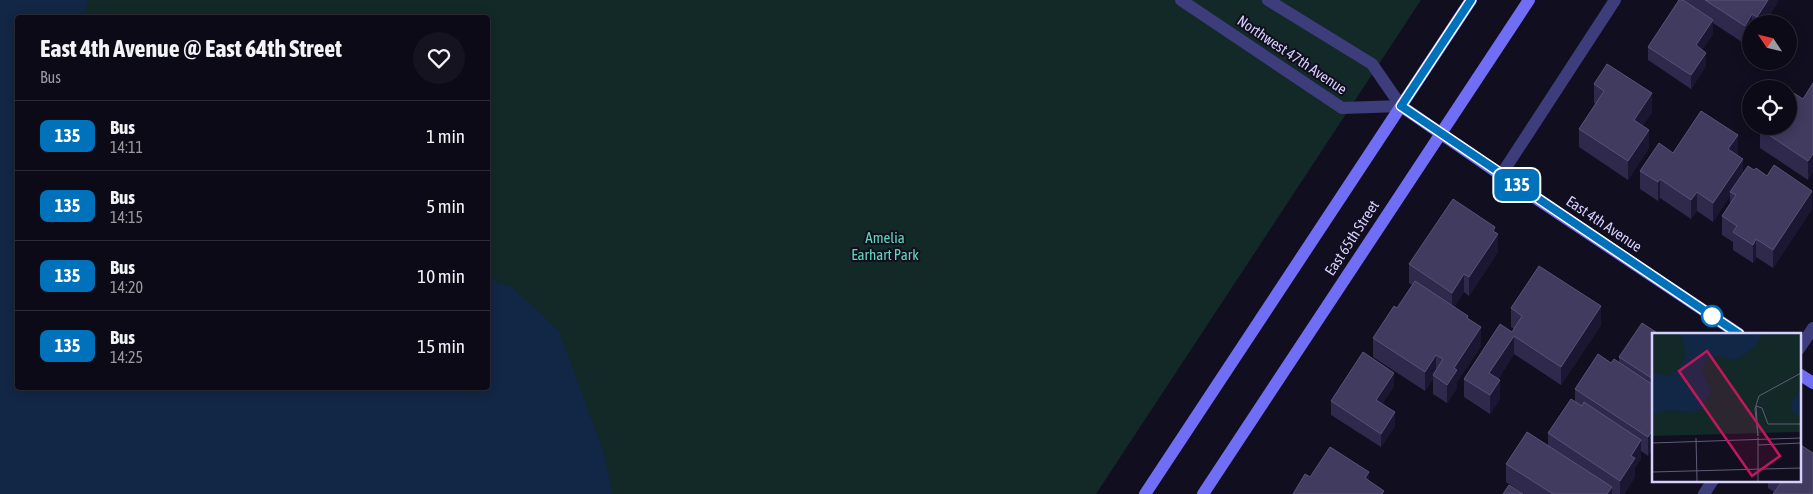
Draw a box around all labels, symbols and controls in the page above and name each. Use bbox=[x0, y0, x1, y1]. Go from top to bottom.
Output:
street label: Northwest 47th Avenue bbox=[1234, 12, 1350, 98]
north arrow bbox=[1742, 15, 1798, 70]
map controls bbox=[1742, 15, 1797, 135]
button: heart bbox=[413, 32, 465, 84]
text: East 4th Avenue @ East 64th Street bbox=[40, 35, 342, 62]
text: Bus bbox=[40, 68, 61, 86]
button: locate bbox=[1742, 80, 1797, 135]
text: Bus bbox=[110, 116, 135, 138]
text: 135 bbox=[55, 125, 80, 146]
text: 1 min bbox=[426, 125, 465, 147]
text: 14:11 bbox=[110, 138, 143, 156]
line badge: 135 bbox=[1488, 169, 1546, 201]
text: 135 bbox=[1504, 174, 1530, 195]
text: Bus bbox=[110, 186, 135, 208]
street label: East 4th Avenue bbox=[1563, 192, 1645, 255]
text: 135 bbox=[55, 195, 80, 216]
text: 5 min bbox=[426, 195, 465, 217]
street label: East 65th Street bbox=[1321, 197, 1382, 278]
text: 14:15 bbox=[110, 208, 143, 226]
park label: Amelia Earhart Park bbox=[851, 229, 919, 263]
text: Bus bbox=[110, 256, 135, 278]
text: 135 bbox=[55, 265, 80, 286]
text: 10 min bbox=[417, 265, 465, 287]
text: 14:20 bbox=[110, 278, 143, 296]
unlabelled marker bbox=[1701, 305, 1723, 327]
text: Bus bbox=[110, 326, 135, 348]
inset map bbox=[1652, 333, 1800, 482]
text: 135 bbox=[55, 335, 80, 356]
text: 15 min bbox=[417, 335, 465, 357]
text: 14:25 bbox=[110, 348, 143, 366]

